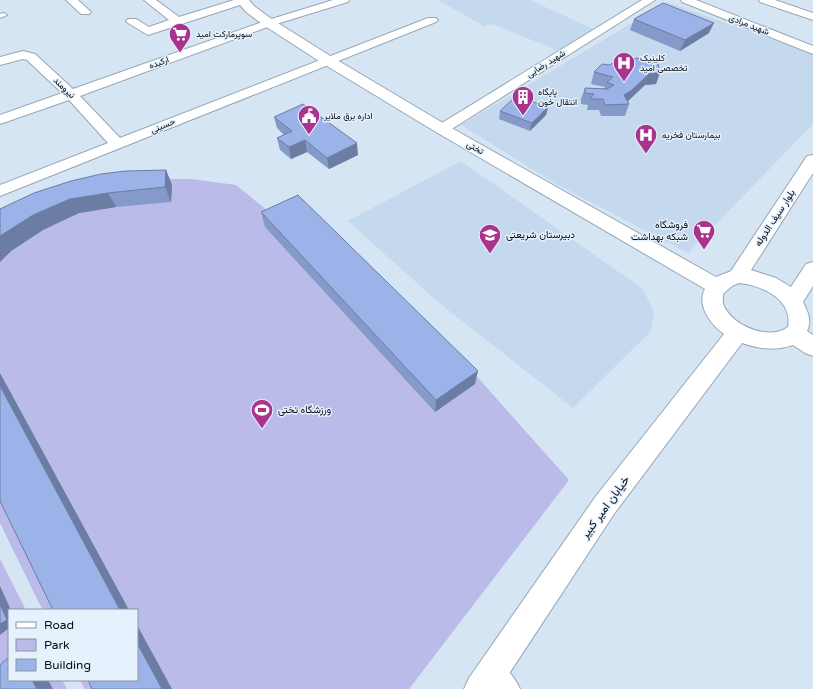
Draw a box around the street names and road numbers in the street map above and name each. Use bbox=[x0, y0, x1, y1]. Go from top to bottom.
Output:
street label: شهید مرادی bbox=[727, 12, 771, 38]
street label: شهید رضایی bbox=[524, 48, 568, 80]
street label: ارکیده bbox=[147, 54, 171, 72]
street label: نیرومند bbox=[51, 75, 78, 101]
street label: حسینی bbox=[149, 116, 177, 136]
street label: تختی bbox=[464, 139, 486, 157]
street label: بلوار سیف الدوله bbox=[752, 187, 798, 249]
street label: خیابان امیر کبیر bbox=[577, 473, 633, 542]

